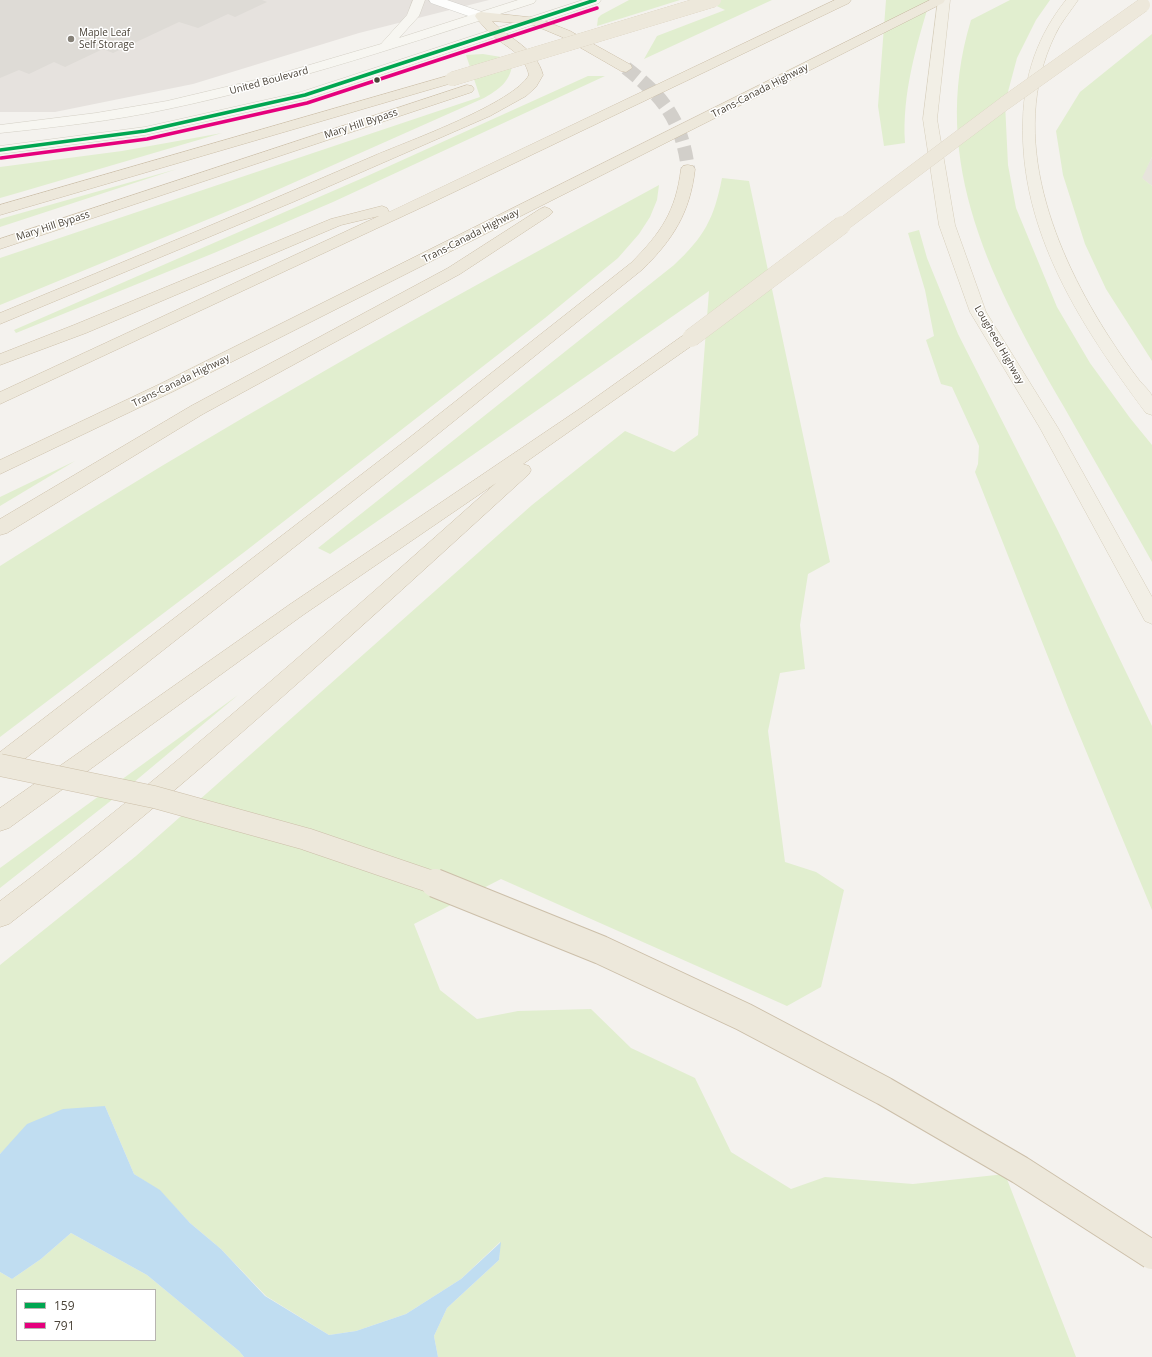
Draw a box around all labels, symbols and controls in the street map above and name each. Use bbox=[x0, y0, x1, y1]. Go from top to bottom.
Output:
place label: Maple Leaf Self Storage bbox=[79, 27, 134, 50]
marker: Maple Leaf Self Storage bbox=[66, 34, 76, 44]
street label: Trans-Canada Highway bbox=[710, 61, 810, 121]
street label: United Boulevard bbox=[228, 65, 310, 97]
unlabelled marker bbox=[372, 75, 382, 85]
street label: Mary Hill Bypass bbox=[323, 106, 399, 142]
street label: Trans-Canada Highway bbox=[421, 206, 521, 266]
street label: Mary Hill Bypass bbox=[15, 208, 91, 244]
street label: Lougheed Highway bbox=[972, 304, 1026, 386]
street label: Trans-Canada Highway bbox=[130, 352, 232, 410]
legend bbox=[16, 1289, 156, 1341]
text: 159 bbox=[54, 1297, 75, 1314]
text: 791 bbox=[54, 1317, 75, 1334]

